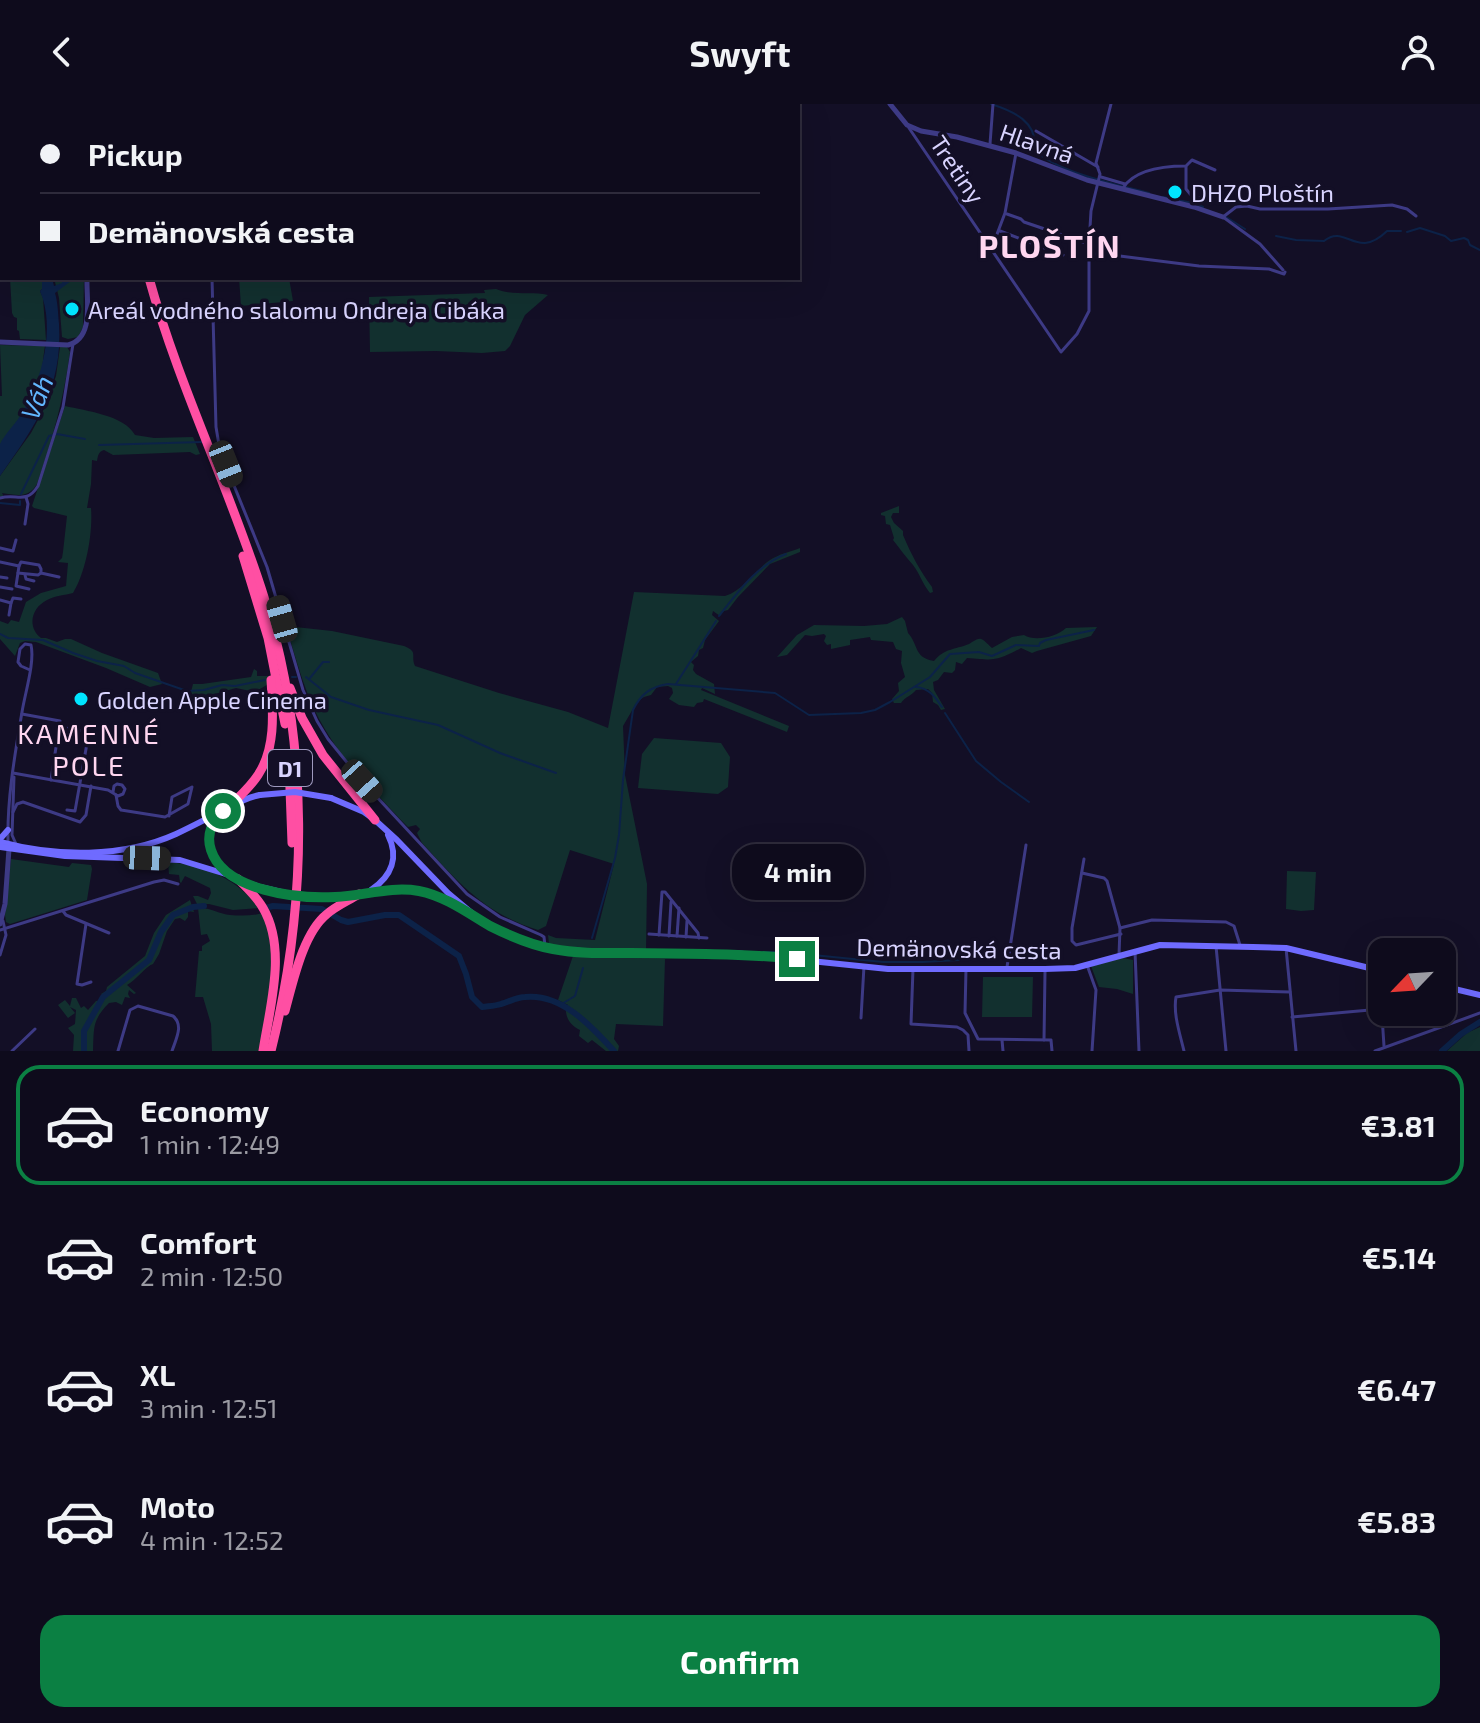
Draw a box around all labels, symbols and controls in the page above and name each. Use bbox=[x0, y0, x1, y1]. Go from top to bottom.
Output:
icon: back bbox=[40, 30, 84, 74]
icon: person bbox=[1396, 30, 1440, 74]
text: Swyft bbox=[689, 31, 791, 74]
street label: Hlavná bbox=[996, 117, 1078, 169]
street label: Tretiny bbox=[925, 130, 991, 209]
text: Pickup bbox=[88, 136, 183, 172]
place label: DHZO Ploštín bbox=[1191, 178, 1334, 207]
marker: DHZO Ploštín bbox=[1166, 183, 1184, 201]
text: Demänovská cesta bbox=[88, 213, 355, 249]
district label: PLOŠTÍN bbox=[978, 226, 1122, 264]
place label: Areál vodného slalomu Ondreja Cibáka bbox=[88, 295, 505, 324]
marker: Areál vodného slalomu Ondreja Cibáka bbox=[63, 300, 81, 318]
water label: Váh bbox=[13, 370, 59, 424]
car bbox=[206, 437, 246, 491]
car bbox=[264, 593, 300, 645]
place label: Golden Apple Cinema bbox=[97, 685, 327, 714]
marker: Golden Apple Cinema bbox=[72, 690, 90, 708]
district label: KAMENNÉ POLE bbox=[17, 716, 161, 782]
road number: D1 bbox=[268, 750, 312, 786]
car bbox=[337, 755, 387, 807]
route start bbox=[205, 793, 241, 829]
callout: 4 min bbox=[731, 843, 863, 899]
car bbox=[123, 845, 171, 871]
text: 4 min bbox=[764, 856, 832, 887]
street label: Demänovská cesta bbox=[856, 932, 1062, 964]
north arrow bbox=[1368, 938, 1456, 1026]
map controls bbox=[1368, 938, 1456, 1026]
route end bbox=[779, 941, 815, 977]
icon: car bbox=[44, 1089, 116, 1161]
text: Economy bbox=[140, 1092, 269, 1128]
text: €3.81 bbox=[1361, 1107, 1436, 1143]
text: 1 min · 12:49 bbox=[140, 1128, 280, 1159]
icon: car bbox=[44, 1221, 116, 1293]
text: Comfort bbox=[140, 1224, 257, 1260]
text: €5.14 bbox=[1362, 1239, 1436, 1275]
text: 2 min · 12:50 bbox=[140, 1260, 283, 1291]
icon: car bbox=[44, 1353, 116, 1425]
text: XL bbox=[140, 1356, 175, 1392]
text: €6.47 bbox=[1357, 1371, 1436, 1407]
text: 3 min · 12:51 bbox=[140, 1392, 278, 1423]
icon: car bbox=[44, 1485, 116, 1557]
text: Moto bbox=[140, 1488, 215, 1524]
text: €5.83 bbox=[1357, 1503, 1436, 1539]
text: 4 min · 12:52 bbox=[140, 1524, 284, 1555]
button: Confirm bbox=[40, 1615, 1440, 1707]

